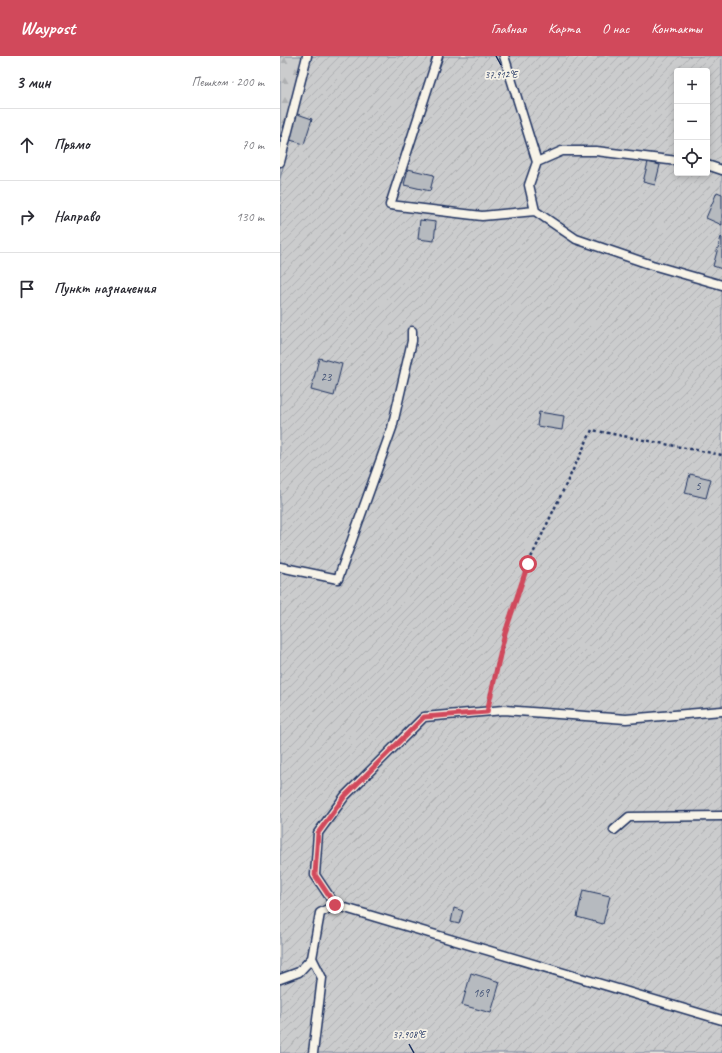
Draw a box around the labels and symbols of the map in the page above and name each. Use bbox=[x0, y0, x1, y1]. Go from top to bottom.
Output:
text: 37.912°E bbox=[485, 68, 519, 81]
house number: 23 bbox=[321, 369, 333, 385]
house number: 5 bbox=[695, 478, 701, 494]
route start bbox=[519, 555, 537, 573]
route end bbox=[326, 896, 344, 914]
house number: 169 bbox=[473, 985, 491, 1001]
text: 37.908°E bbox=[393, 1028, 427, 1041]

